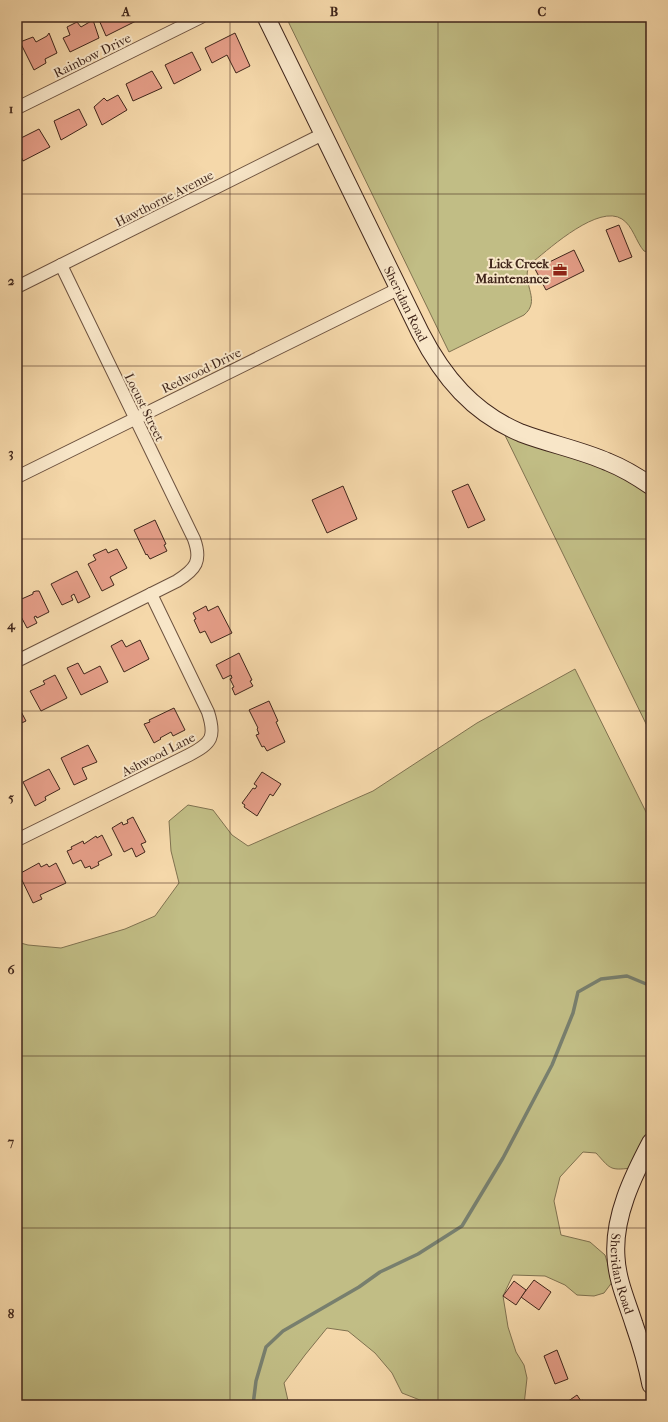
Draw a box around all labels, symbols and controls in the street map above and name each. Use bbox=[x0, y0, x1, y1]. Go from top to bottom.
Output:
text: A bbox=[121, 4, 131, 19]
text: B bbox=[330, 4, 339, 19]
text: C bbox=[538, 4, 547, 19]
street label: Rainbow Drive bbox=[51, 30, 134, 81]
text: 1 bbox=[9, 101, 14, 116]
street label: Hawthorne Avenue bbox=[113, 167, 216, 230]
place label: Lick Creek Maintenance bbox=[475, 256, 550, 286]
office icon: Lick Creek Maintenance bbox=[552, 262, 568, 278]
street label: Sheridan Road bbox=[381, 264, 431, 345]
text: 2 bbox=[8, 273, 15, 288]
street label: Redwood Drive bbox=[159, 344, 244, 396]
street label: Locust Street bbox=[122, 371, 168, 444]
text: 3 bbox=[8, 445, 14, 461]
text: 4 bbox=[6, 617, 16, 633]
street label: Ashwood Lane bbox=[118, 729, 198, 780]
text: 5 bbox=[8, 790, 14, 805]
text: 6 bbox=[7, 962, 15, 977]
text: 7 bbox=[7, 1134, 15, 1149]
street label: Sheridan Road bbox=[608, 1232, 637, 1317]
text: 8 bbox=[8, 1306, 15, 1321]

